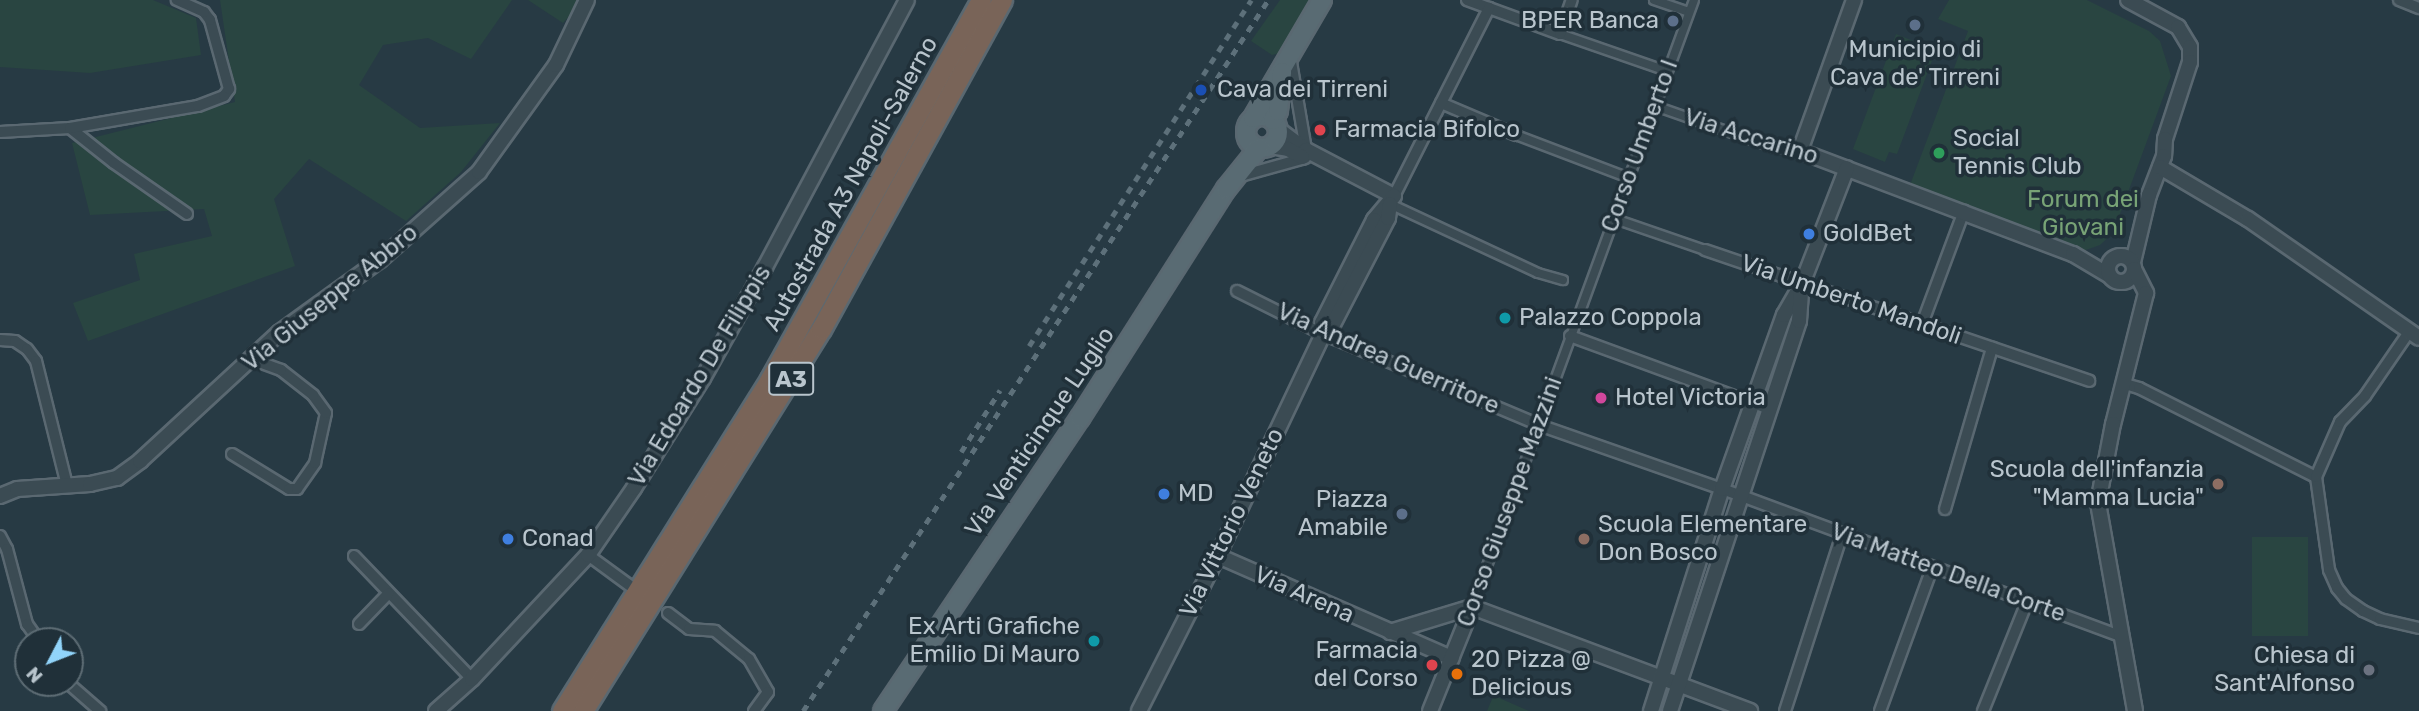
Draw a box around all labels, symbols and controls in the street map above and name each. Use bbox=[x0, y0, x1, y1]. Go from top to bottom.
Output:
place label: BPER Banca bbox=[1521, 7, 1659, 35]
marker: BPER Banca bbox=[1665, 13, 1681, 29]
marker: Municipio di Cava de' Tirreni bbox=[1907, 17, 1923, 33]
street label: Autostrada A3 Napoli-Salerno bbox=[758, 31, 944, 337]
place label: Municipio di Cava de' Tirreni bbox=[1830, 36, 2000, 92]
street label: Corso Umberto I bbox=[1595, 56, 1685, 236]
place label: Cava dei Tirreni bbox=[1217, 76, 1389, 104]
marker: Cava dei Tirreni bbox=[1191, 80, 1211, 100]
street label: Via Accarino bbox=[1680, 103, 1822, 171]
place label: Farmacia Bifolco bbox=[1334, 116, 1520, 144]
marker: Farmacia Bifolco bbox=[1312, 122, 1328, 138]
place label: Social Tennis Club bbox=[1953, 125, 2082, 181]
marker: Social Tennis Club bbox=[1931, 145, 1947, 161]
park label: Forum dei Giovani bbox=[2027, 186, 2139, 242]
street label: Via Giuseppe Abbro bbox=[236, 218, 424, 378]
place label: GoldBet bbox=[1823, 220, 1912, 248]
marker: GoldBet bbox=[1801, 226, 1817, 242]
street label: Via Umberto Mandoli bbox=[1737, 249, 1965, 351]
street label: Via Edoardo De Filippis bbox=[622, 260, 778, 492]
street label: Via Andrea Guerritore bbox=[1272, 297, 1504, 421]
place label: Palazzo Coppola bbox=[1519, 304, 1702, 332]
marker: Palazzo Coppola bbox=[1497, 310, 1513, 326]
street label: Via Venticinque Luglio bbox=[959, 322, 1121, 542]
road number: A3 bbox=[766, 360, 816, 398]
street label: Corso Giuseppe Mazzini bbox=[1451, 373, 1569, 631]
place label: Hotel Victoria bbox=[1615, 384, 1766, 412]
marker: Hotel Victoria bbox=[1593, 390, 1609, 406]
street label: Via Vittorio Veneto bbox=[1173, 423, 1291, 623]
place label: Scuola dell'infanzia "Mamma Lucia" bbox=[1990, 456, 2204, 512]
marker: Scuola dell'infanzia "Mamma Lucia" bbox=[2210, 476, 2226, 492]
place label: MD bbox=[1178, 480, 1214, 508]
marker: MD bbox=[1156, 486, 1172, 502]
place label: Piazza Amabile bbox=[1298, 486, 1388, 542]
marker: Piazza Amabile bbox=[1394, 506, 1410, 522]
place label: Scuola Elementare Don Bosco bbox=[1598, 511, 1807, 567]
street label: Via Matteo Della Corte bbox=[1827, 517, 2069, 629]
place label: Conad bbox=[522, 525, 594, 553]
marker: Conad bbox=[500, 531, 516, 547]
marker: Scuola Elementare Don Bosco bbox=[1576, 531, 1592, 547]
street label: Via Arena bbox=[1249, 560, 1359, 630]
place label: Ex Arti Grafiche Emilio Di Mauro bbox=[907, 613, 1080, 669]
north arrow bbox=[14, 627, 84, 697]
marker: Ex Arti Grafiche Emilio Di Mauro bbox=[1086, 633, 1102, 649]
place label: Farmacia del Corso bbox=[1314, 637, 1418, 693]
place label: Chiesa di Sant'Alfonso bbox=[2214, 642, 2355, 698]
place label: 20 Pizza @ Delicious bbox=[1471, 646, 1591, 702]
marker: Farmacia del Corso bbox=[1424, 657, 1440, 673]
text: N bbox=[21, 662, 48, 688]
marker: Chiesa di Sant'Alfonso bbox=[2361, 662, 2377, 678]
marker: 20 Pizza @ Delicious bbox=[1449, 666, 1465, 682]

